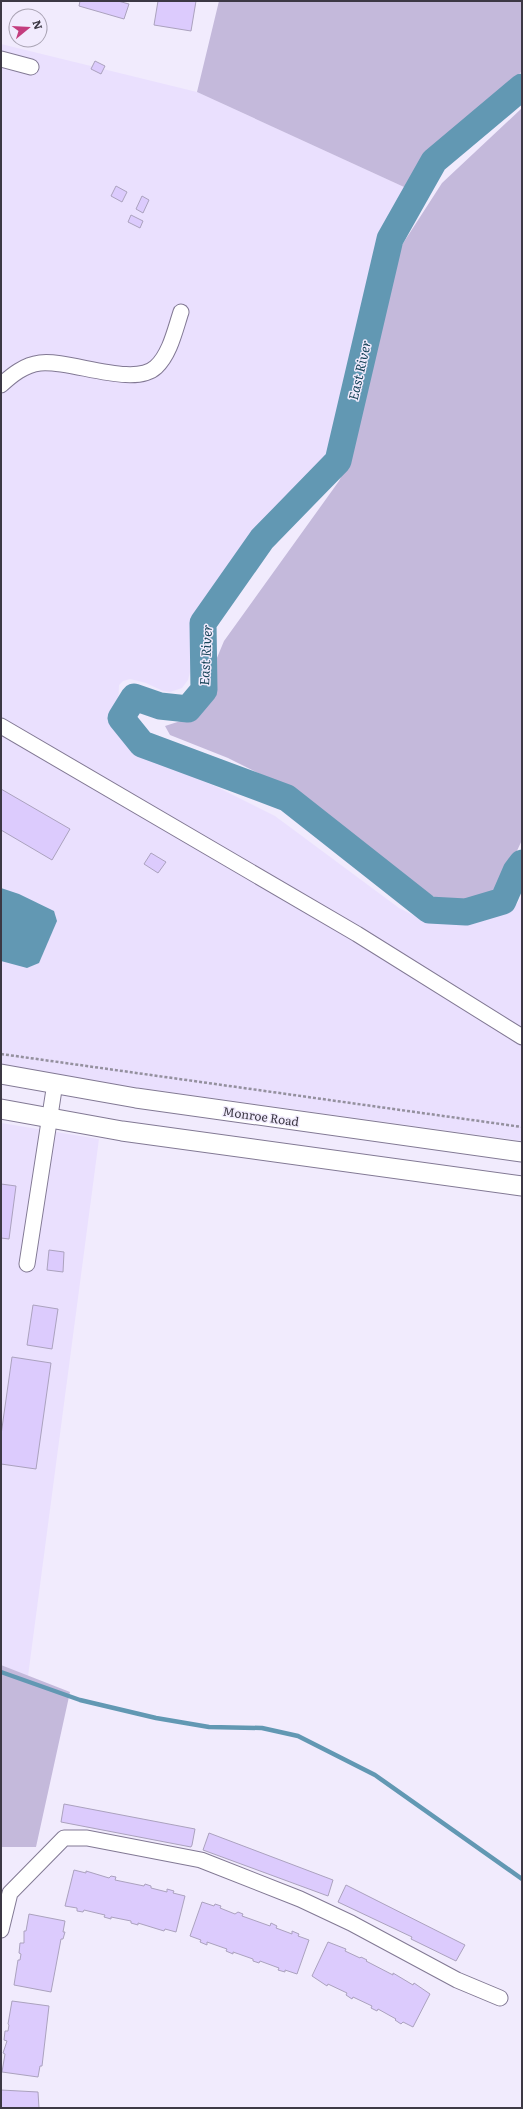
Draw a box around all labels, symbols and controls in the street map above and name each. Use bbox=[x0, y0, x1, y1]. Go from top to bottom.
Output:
north arrow bbox=[8, 8, 48, 48]
text: N bbox=[29, 18, 47, 31]
water label: East River bbox=[343, 338, 375, 402]
water label: East River bbox=[194, 624, 216, 686]
street label: Monroe Road bbox=[222, 1102, 301, 1130]

